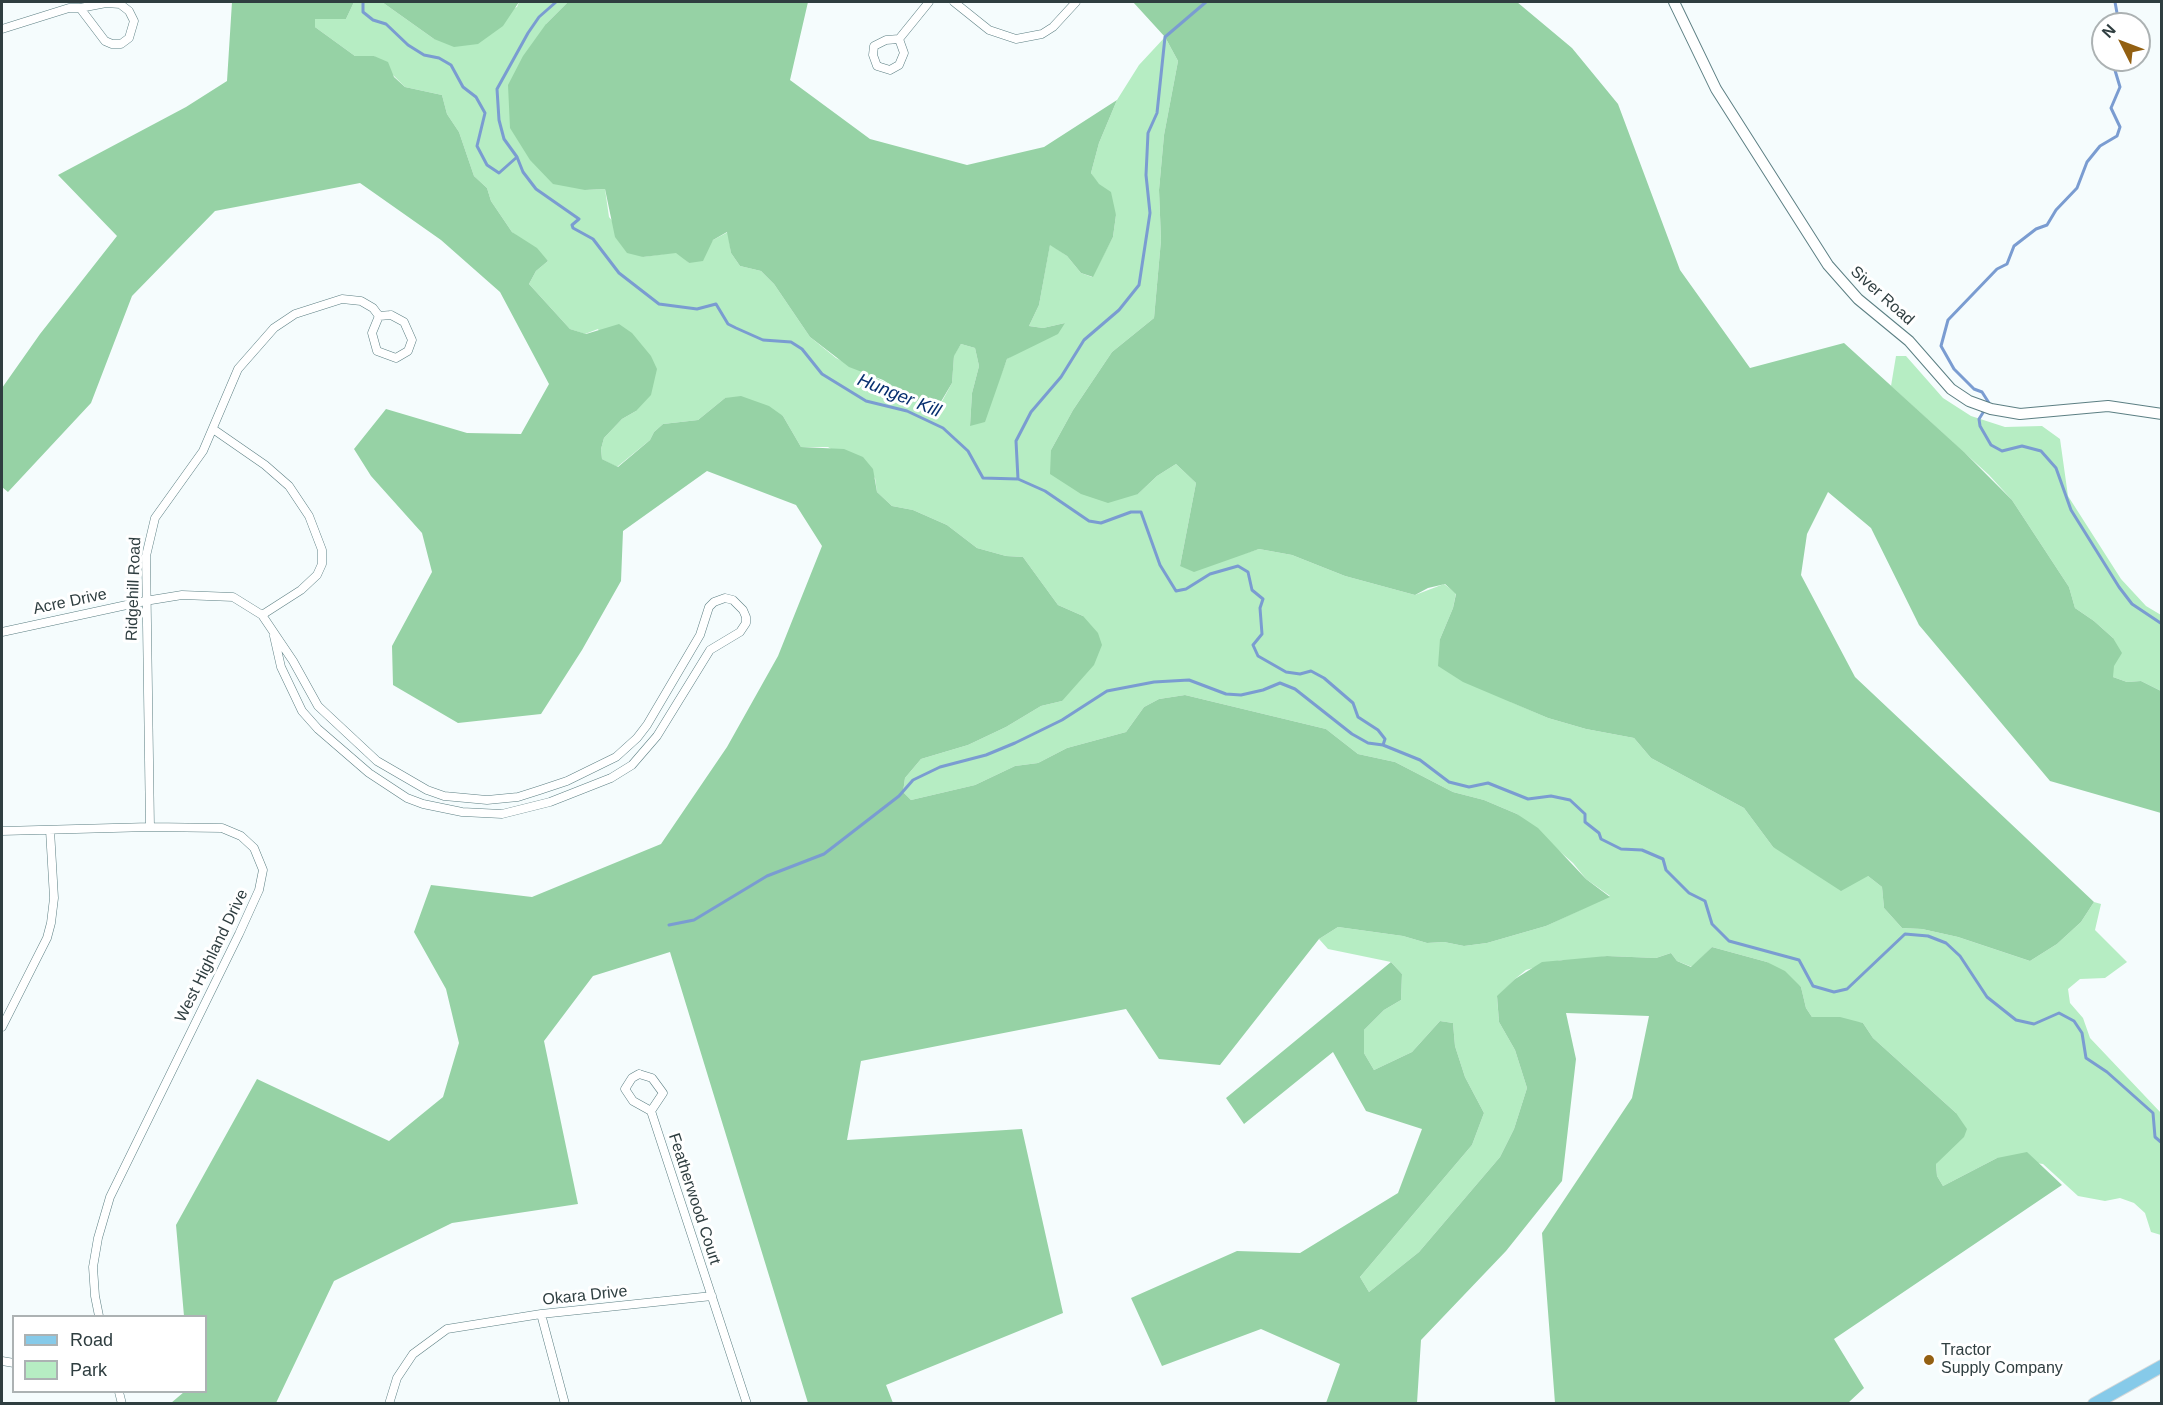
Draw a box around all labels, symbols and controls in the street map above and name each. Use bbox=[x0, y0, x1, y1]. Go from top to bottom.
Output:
north arrow bbox=[2091, 12, 2151, 72]
text: N bbox=[2099, 21, 2119, 41]
street label: Siver Road bbox=[1846, 262, 1918, 330]
water label: Hunger Kill bbox=[854, 369, 944, 423]
street label: Ridgehill Road bbox=[123, 537, 145, 641]
street label: Acre Drive bbox=[31, 585, 109, 619]
street label: West Highland Drive bbox=[171, 886, 253, 1026]
street label: Featherwood Court bbox=[664, 1131, 724, 1267]
street label: Okara Drive bbox=[542, 1282, 628, 1310]
legend bbox=[12, 1315, 207, 1393]
text: Road bbox=[70, 1330, 113, 1350]
place label: Tractor Supply Company bbox=[1941, 1341, 2063, 1379]
marker: Tractor Supply Company bbox=[1922, 1353, 1936, 1367]
text: Park bbox=[70, 1360, 107, 1380]

